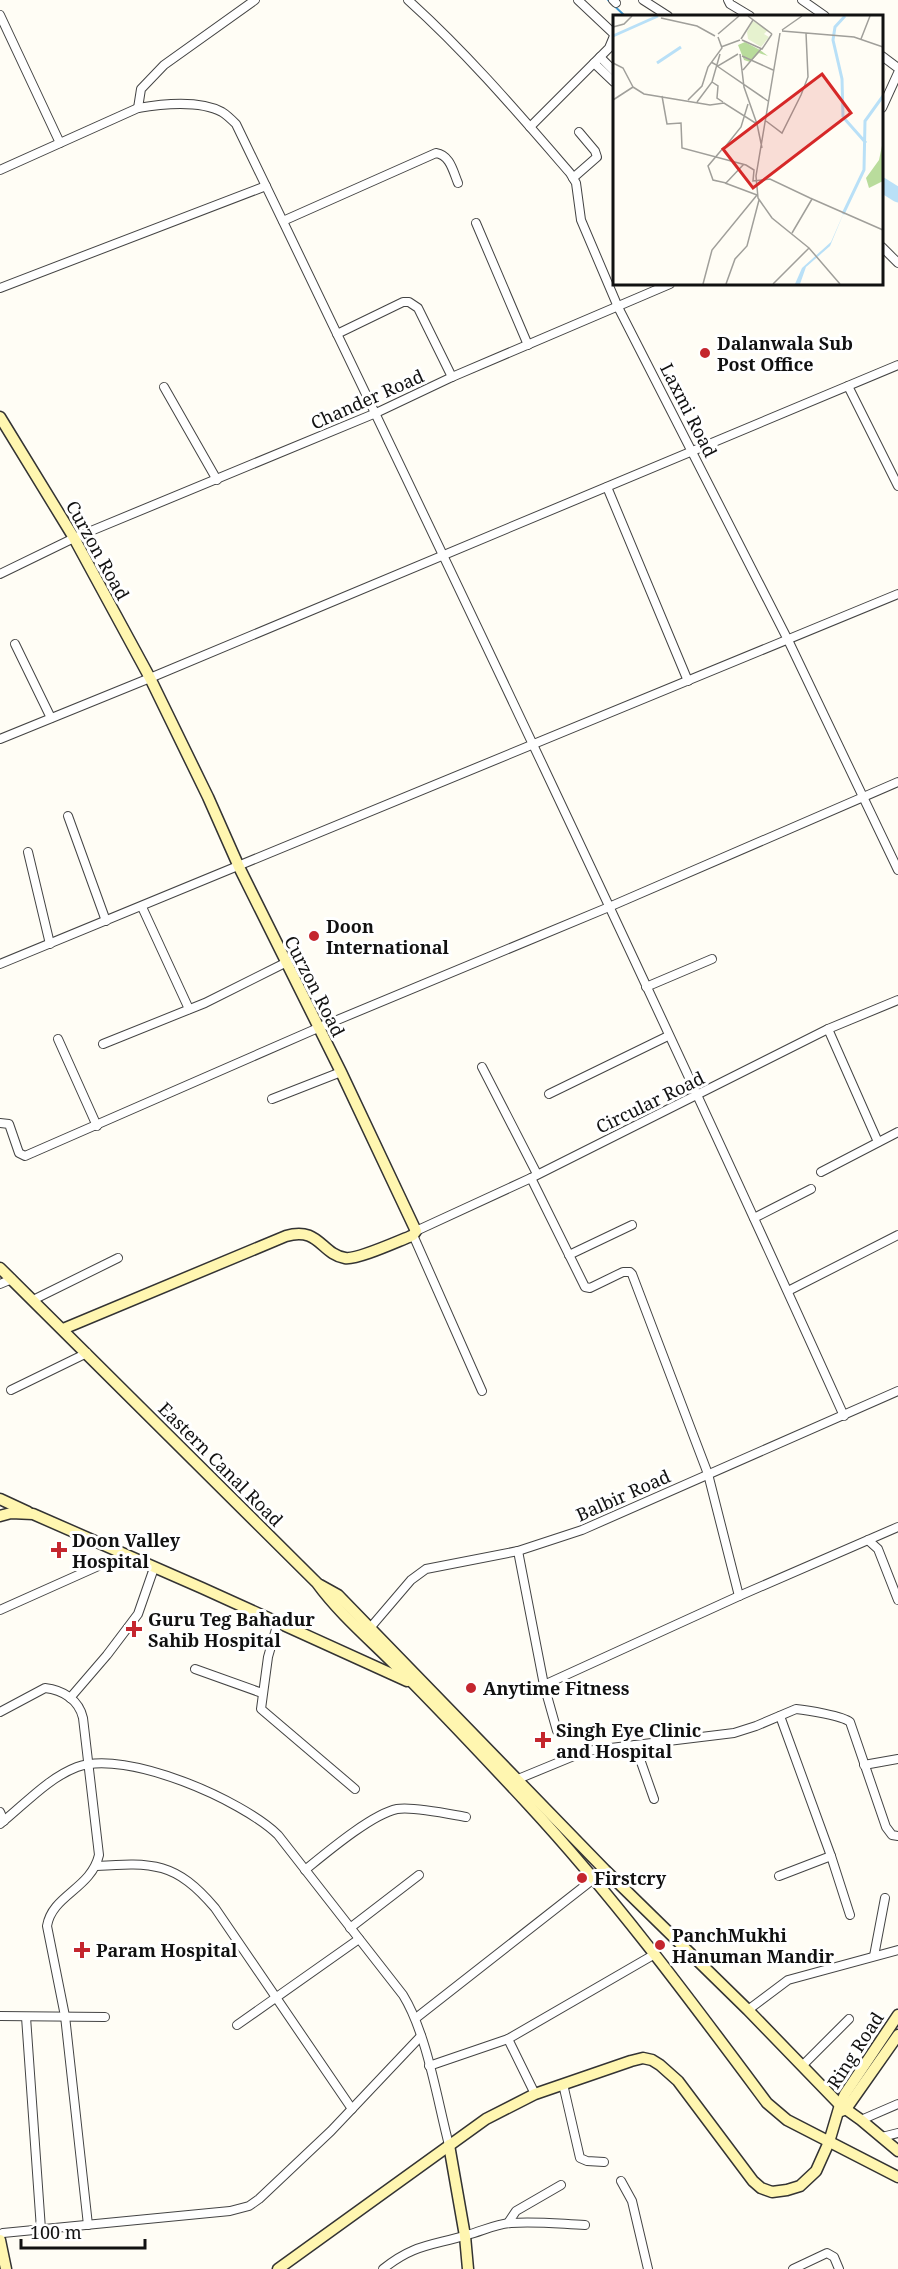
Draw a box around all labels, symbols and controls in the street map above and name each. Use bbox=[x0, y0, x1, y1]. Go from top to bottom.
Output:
inset map bbox=[613, 15, 883, 285]
place label: Dalanwala Sub Post Office bbox=[717, 331, 853, 376]
marker: Dalanwala Sub Post Office bbox=[698, 346, 712, 360]
street label: Laxmi Road bbox=[655, 359, 723, 461]
street label: Chander Road bbox=[307, 363, 427, 435]
street label: Curzon Road bbox=[61, 496, 135, 604]
place label: Doon International bbox=[326, 914, 450, 959]
marker: Doon International bbox=[307, 929, 321, 943]
street label: Curzon Road bbox=[279, 931, 351, 1041]
street label: Circular Road bbox=[592, 1065, 708, 1139]
street label: Eastern Canal Road bbox=[154, 1397, 288, 1531]
street label: Balbir Road bbox=[572, 1464, 674, 1526]
place label: Doon Valley Hospital bbox=[72, 1528, 181, 1573]
marker: Doon Valley Hospital bbox=[50, 1541, 68, 1559]
place label: Guru Teg Bahadur Sahib Hospital bbox=[148, 1607, 315, 1652]
marker: Guru Teg Bahadur Sahib Hospital bbox=[125, 1620, 143, 1638]
place label: Anytime Fitness bbox=[483, 1676, 630, 1700]
marker: Anytime Fitness bbox=[464, 1681, 478, 1695]
place label: Singh Eye Clinic and Hospital bbox=[556, 1718, 701, 1763]
marker: Singh Eye Clinic and Hospital bbox=[534, 1731, 552, 1749]
place label: Firstcry bbox=[594, 1866, 667, 1890]
marker: Firstcry bbox=[575, 1871, 589, 1885]
place label: PanchMukhi Hanuman Mandir bbox=[672, 1923, 835, 1968]
place label: Param Hospital bbox=[96, 1938, 238, 1962]
marker: PanchMukhi Hanuman Mandir bbox=[653, 1938, 667, 1952]
marker: Param Hospital bbox=[73, 1941, 91, 1959]
street label: Ring Road bbox=[821, 2007, 889, 2093]
scale bar bbox=[21, 2212, 146, 2250]
text: 100 m bbox=[30, 2220, 82, 2244]

